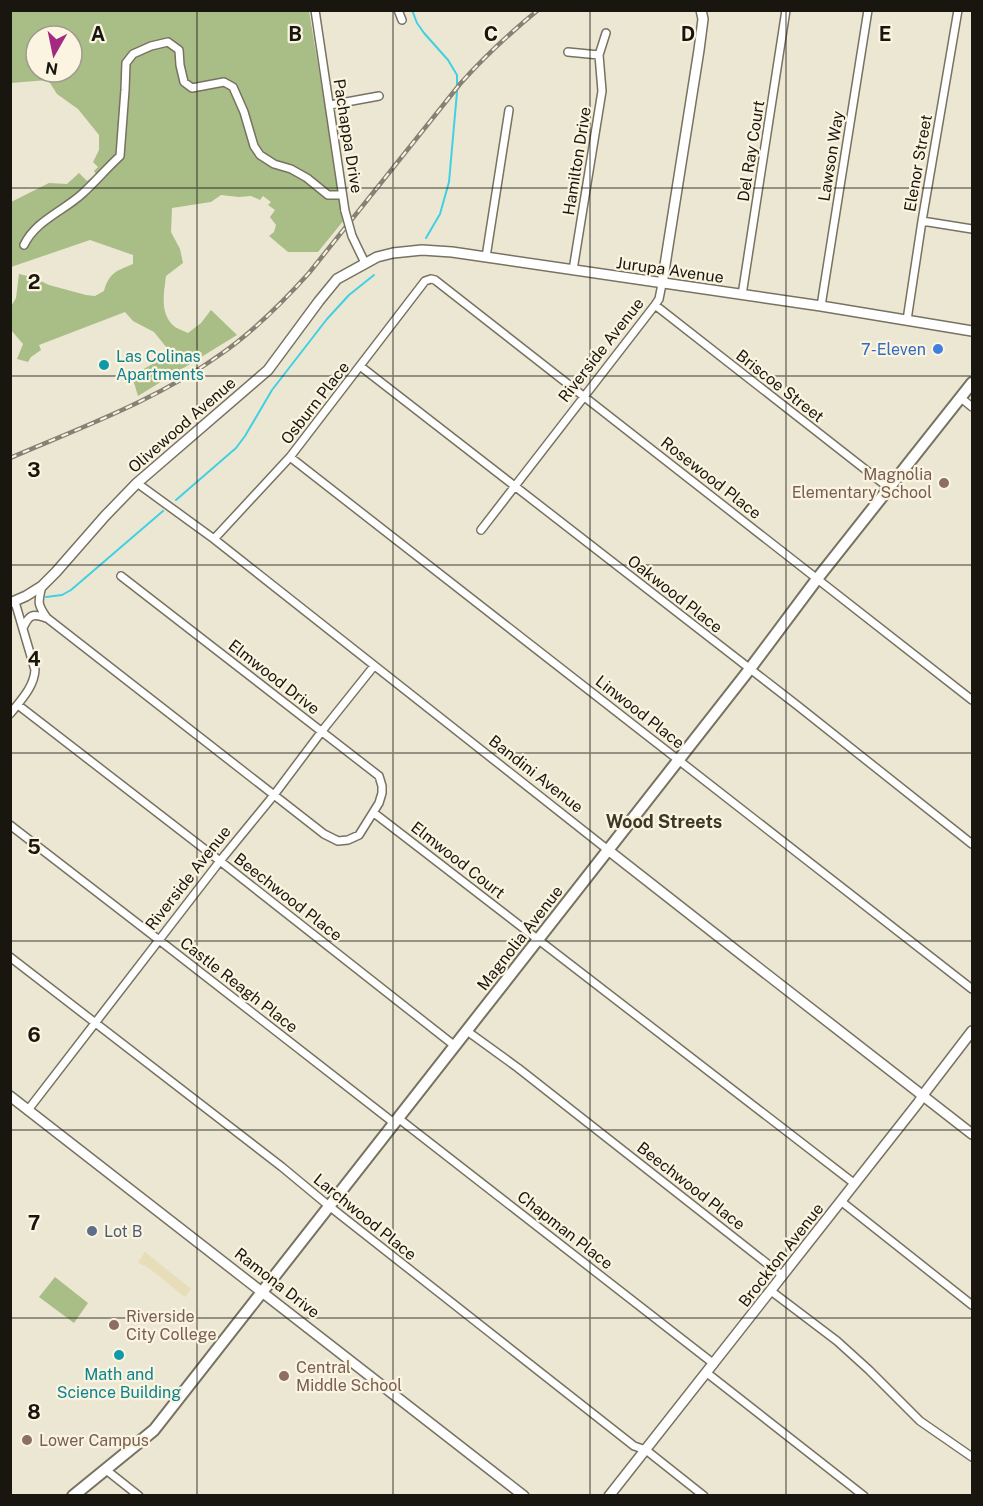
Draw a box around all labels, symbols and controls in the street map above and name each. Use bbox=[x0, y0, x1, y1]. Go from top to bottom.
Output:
text: A bbox=[91, 22, 105, 46]
text: B bbox=[288, 22, 302, 46]
text: C bbox=[484, 22, 498, 46]
text: D bbox=[681, 22, 695, 46]
text: E bbox=[879, 22, 891, 46]
north arrow bbox=[24, 24, 84, 84]
text: N bbox=[44, 58, 59, 79]
street label: Pachappa Drive bbox=[330, 77, 366, 195]
street label: Del Ray Court bbox=[734, 99, 768, 203]
street label: Hamilton Drive bbox=[559, 105, 595, 217]
street label: Lawson Way bbox=[814, 109, 848, 203]
street label: Elenor Street bbox=[900, 113, 936, 213]
street label: Jurupa Avenue bbox=[615, 253, 725, 287]
text: 2 bbox=[28, 270, 40, 294]
street label: Riverside Avenue bbox=[554, 294, 648, 406]
place label: 7-Eleven bbox=[861, 340, 926, 359]
marker: 7-Eleven bbox=[931, 342, 945, 356]
street label: Briscoe Street bbox=[732, 346, 828, 426]
place label: Las Colinas Apartments bbox=[116, 347, 204, 384]
marker: Las Colinas Apartments bbox=[97, 358, 111, 372]
street label: Osburn Place bbox=[277, 358, 353, 448]
street label: Olivewood Avenue bbox=[124, 373, 240, 477]
street label: Rosewood Place bbox=[657, 433, 765, 523]
text: 3 bbox=[27, 458, 41, 482]
place label: Magnolia Elementary School bbox=[792, 465, 932, 502]
marker: Magnolia Elementary School bbox=[937, 476, 951, 490]
street label: Oakwood Place bbox=[624, 551, 726, 637]
street label: Elmwood Drive bbox=[225, 636, 323, 718]
text: 4 bbox=[27, 647, 41, 671]
street label: Linwood Place bbox=[592, 671, 688, 753]
street label: Bandini Avenue bbox=[485, 731, 587, 817]
district label: Wood Streets bbox=[606, 811, 722, 832]
street label: Elmwood Court bbox=[407, 818, 509, 902]
street label: Riverside Avenue bbox=[141, 822, 235, 934]
text: 5 bbox=[27, 835, 41, 859]
street label: Beechwood Place bbox=[230, 849, 346, 945]
street label: Magnolia Avenue bbox=[473, 882, 567, 994]
street label: Castle Reagh Place bbox=[176, 933, 302, 1037]
text: 6 bbox=[27, 1023, 41, 1047]
street label: Beechwood Place bbox=[633, 1138, 749, 1234]
street label: Larchwood Place bbox=[310, 1170, 420, 1264]
street label: Chapman Place bbox=[513, 1187, 617, 1273]
street label: Brockton Avenue bbox=[735, 1199, 827, 1311]
text: 7 bbox=[28, 1211, 40, 1235]
place label: Lot B bbox=[104, 1222, 142, 1241]
marker: Lot B bbox=[85, 1224, 99, 1238]
street label: Ramona Drive bbox=[231, 1244, 323, 1322]
place label: Riverside City College bbox=[126, 1307, 216, 1344]
marker: Riverside City College bbox=[107, 1318, 121, 1332]
marker: Math and Science Building bbox=[112, 1348, 126, 1362]
place label: Central Middle School bbox=[296, 1358, 402, 1395]
place label: Math and Science Building bbox=[57, 1365, 181, 1402]
marker: Central Middle School bbox=[277, 1369, 291, 1383]
text: 8 bbox=[27, 1400, 41, 1424]
place label: Lower Campus bbox=[39, 1431, 149, 1450]
marker: Lower Campus bbox=[20, 1433, 34, 1447]

